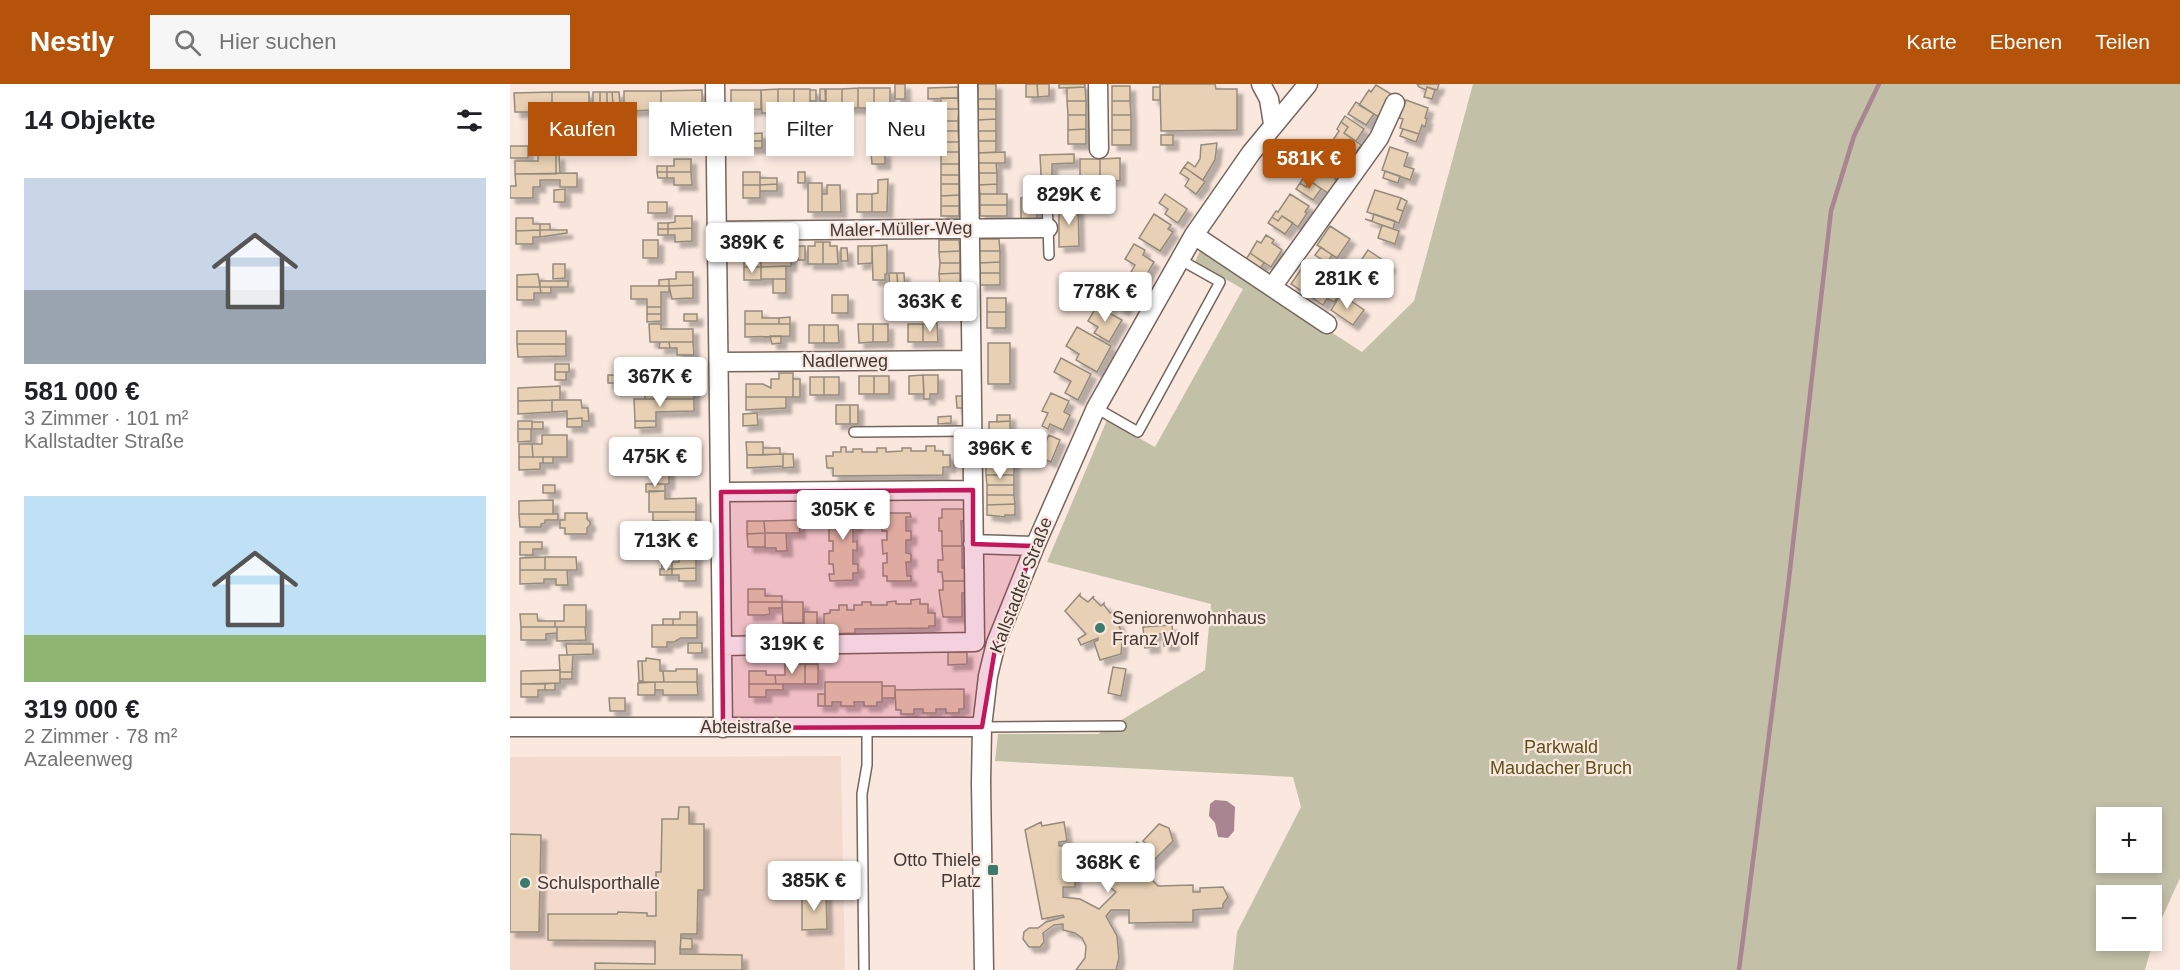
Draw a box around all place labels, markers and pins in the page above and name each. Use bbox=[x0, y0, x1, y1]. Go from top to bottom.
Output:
pin: 581K € bbox=[1260, 139, 1358, 190]
pin: 829K € bbox=[1020, 175, 1118, 226]
pin: 389K € bbox=[703, 223, 801, 274]
pin: 281K € bbox=[1298, 259, 1396, 310]
pin: 778K € bbox=[1056, 272, 1154, 323]
pin: 363K € bbox=[881, 282, 979, 333]
pin: 367K € bbox=[611, 357, 709, 408]
pin: 396K € bbox=[951, 429, 1049, 480]
pin: 475K € bbox=[606, 437, 704, 488]
pin: 305K € bbox=[794, 490, 892, 541]
pin: 713K € bbox=[617, 521, 715, 572]
place label: Seniorenwohnhaus Franz Wolf bbox=[1112, 608, 1266, 649]
marker: Seniorenwohnhaus Franz Wolf bbox=[1093, 621, 1107, 635]
pin: 319K € bbox=[743, 624, 841, 675]
pin: 368K € bbox=[1059, 843, 1157, 894]
place label: Otto Thiele Platz bbox=[893, 850, 981, 891]
pin: 385K € bbox=[765, 861, 863, 912]
marker: Otto Thiele Platz bbox=[986, 863, 1000, 877]
place label: Schulsporthalle bbox=[537, 873, 660, 893]
marker: Schulsporthalle bbox=[518, 876, 532, 890]

